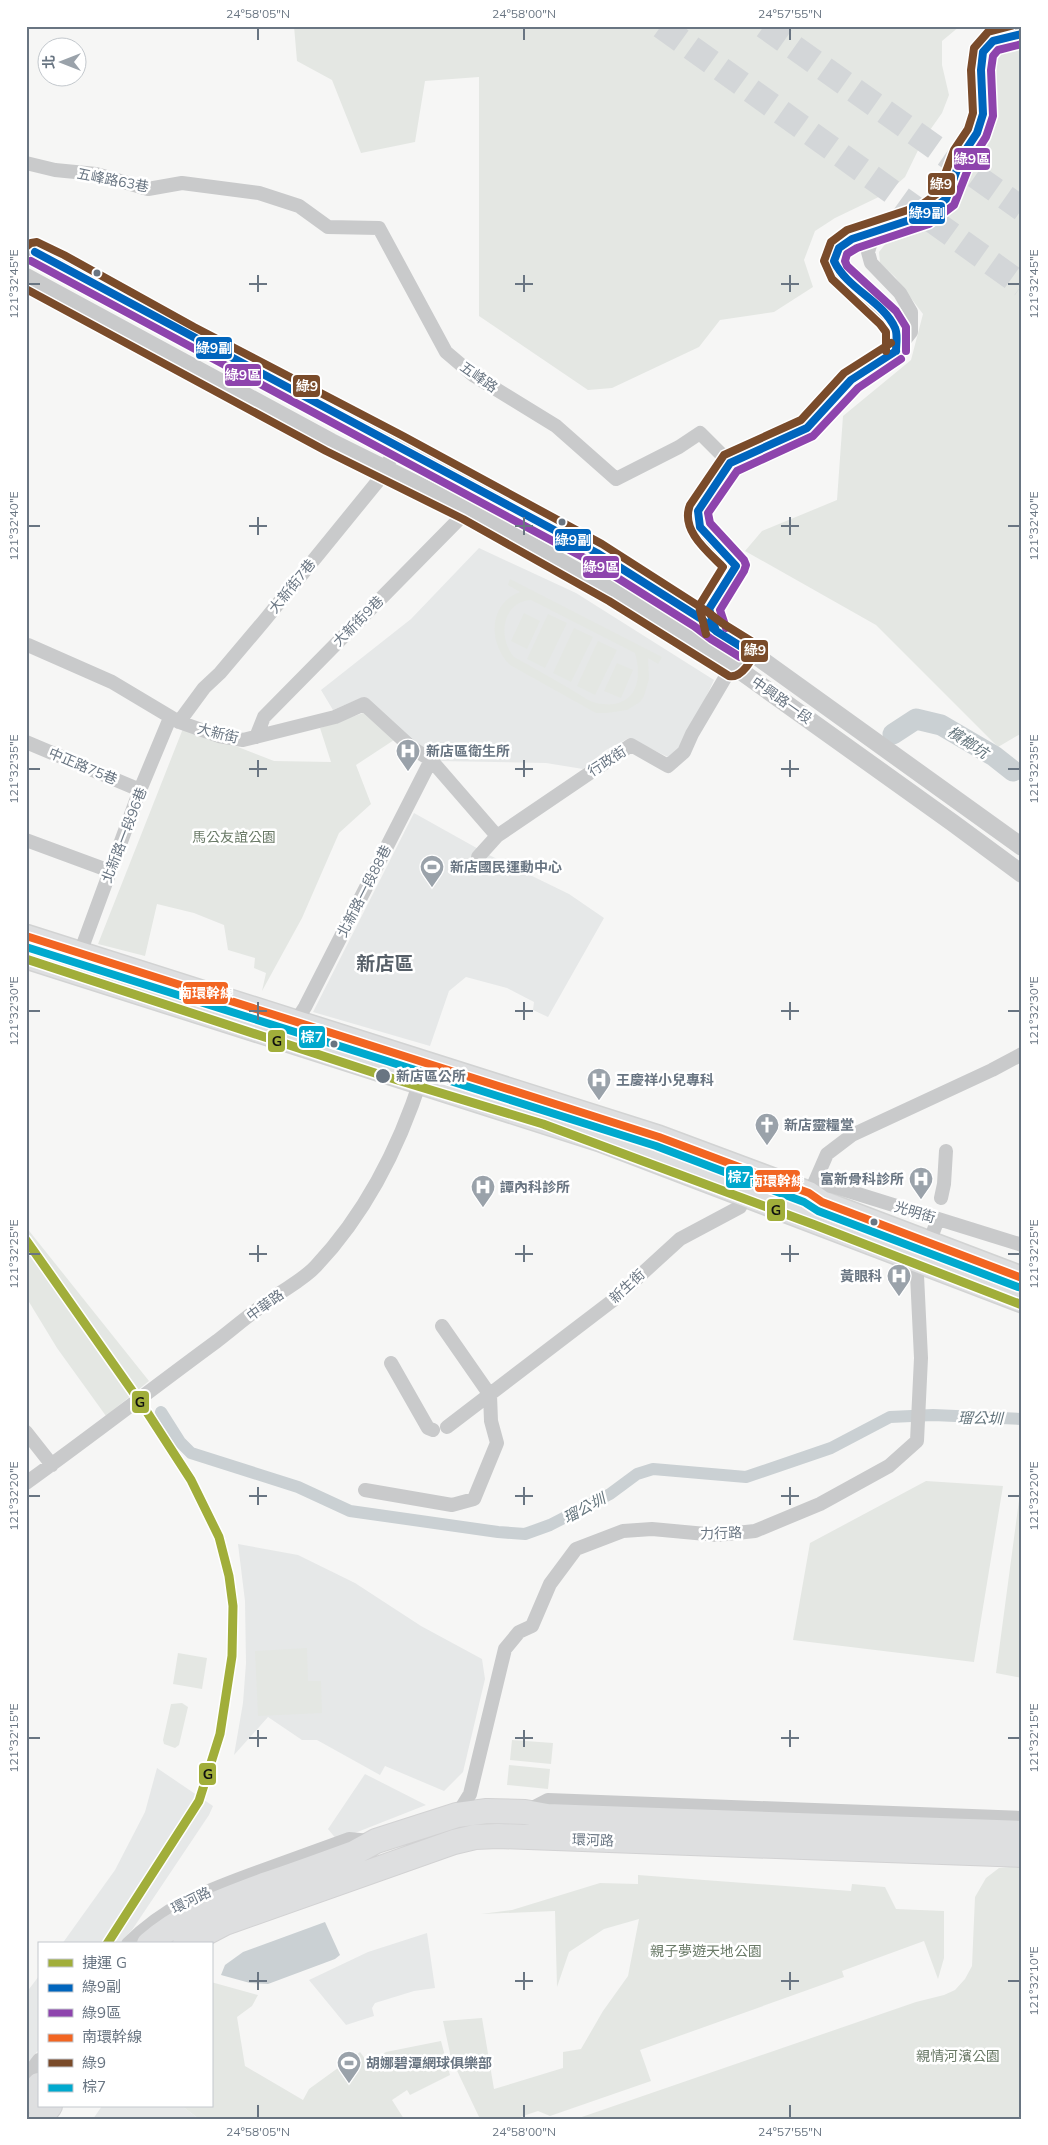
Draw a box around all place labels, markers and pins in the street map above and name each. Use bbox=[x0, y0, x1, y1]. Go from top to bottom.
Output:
unlabelled marker bbox=[92, 268, 102, 278]
unlabelled marker bbox=[557, 517, 567, 527]
hospital icon: 新店區衛生所 bbox=[395, 738, 421, 772]
place label: 新店區衛生所 bbox=[426, 742, 510, 760]
sports icon: 新店國民運動中心 bbox=[419, 854, 445, 888]
place label: 新店國民運動中心 bbox=[450, 858, 562, 876]
unlabelled marker bbox=[329, 1039, 339, 1049]
marker: 新店區公所 bbox=[374, 1067, 392, 1085]
place label: 新店區公所 bbox=[396, 1067, 466, 1085]
hospital icon: 王慶祥小兒專科 bbox=[586, 1067, 612, 1101]
place label: 王慶祥小兒專科 bbox=[616, 1071, 714, 1089]
church icon: 新店靈糧堂 bbox=[754, 1112, 780, 1146]
place label: 新店靈糧堂 bbox=[784, 1116, 854, 1134]
hospital icon: 富新骨科診所 bbox=[908, 1166, 934, 1200]
place label: 富新骨科診所 bbox=[820, 1170, 904, 1188]
hospital icon: 譚內科診所 bbox=[470, 1174, 496, 1208]
place label: 譚內科診所 bbox=[500, 1178, 570, 1196]
unlabelled marker bbox=[869, 1217, 879, 1227]
hospital icon: 黃眼科 bbox=[886, 1263, 912, 1297]
place label: 黃眼科 bbox=[840, 1267, 882, 1285]
sports icon: 胡娜碧潭網球俱樂部 bbox=[336, 2050, 362, 2084]
place label: 胡娜碧潭網球俱樂部 bbox=[366, 2054, 492, 2072]

